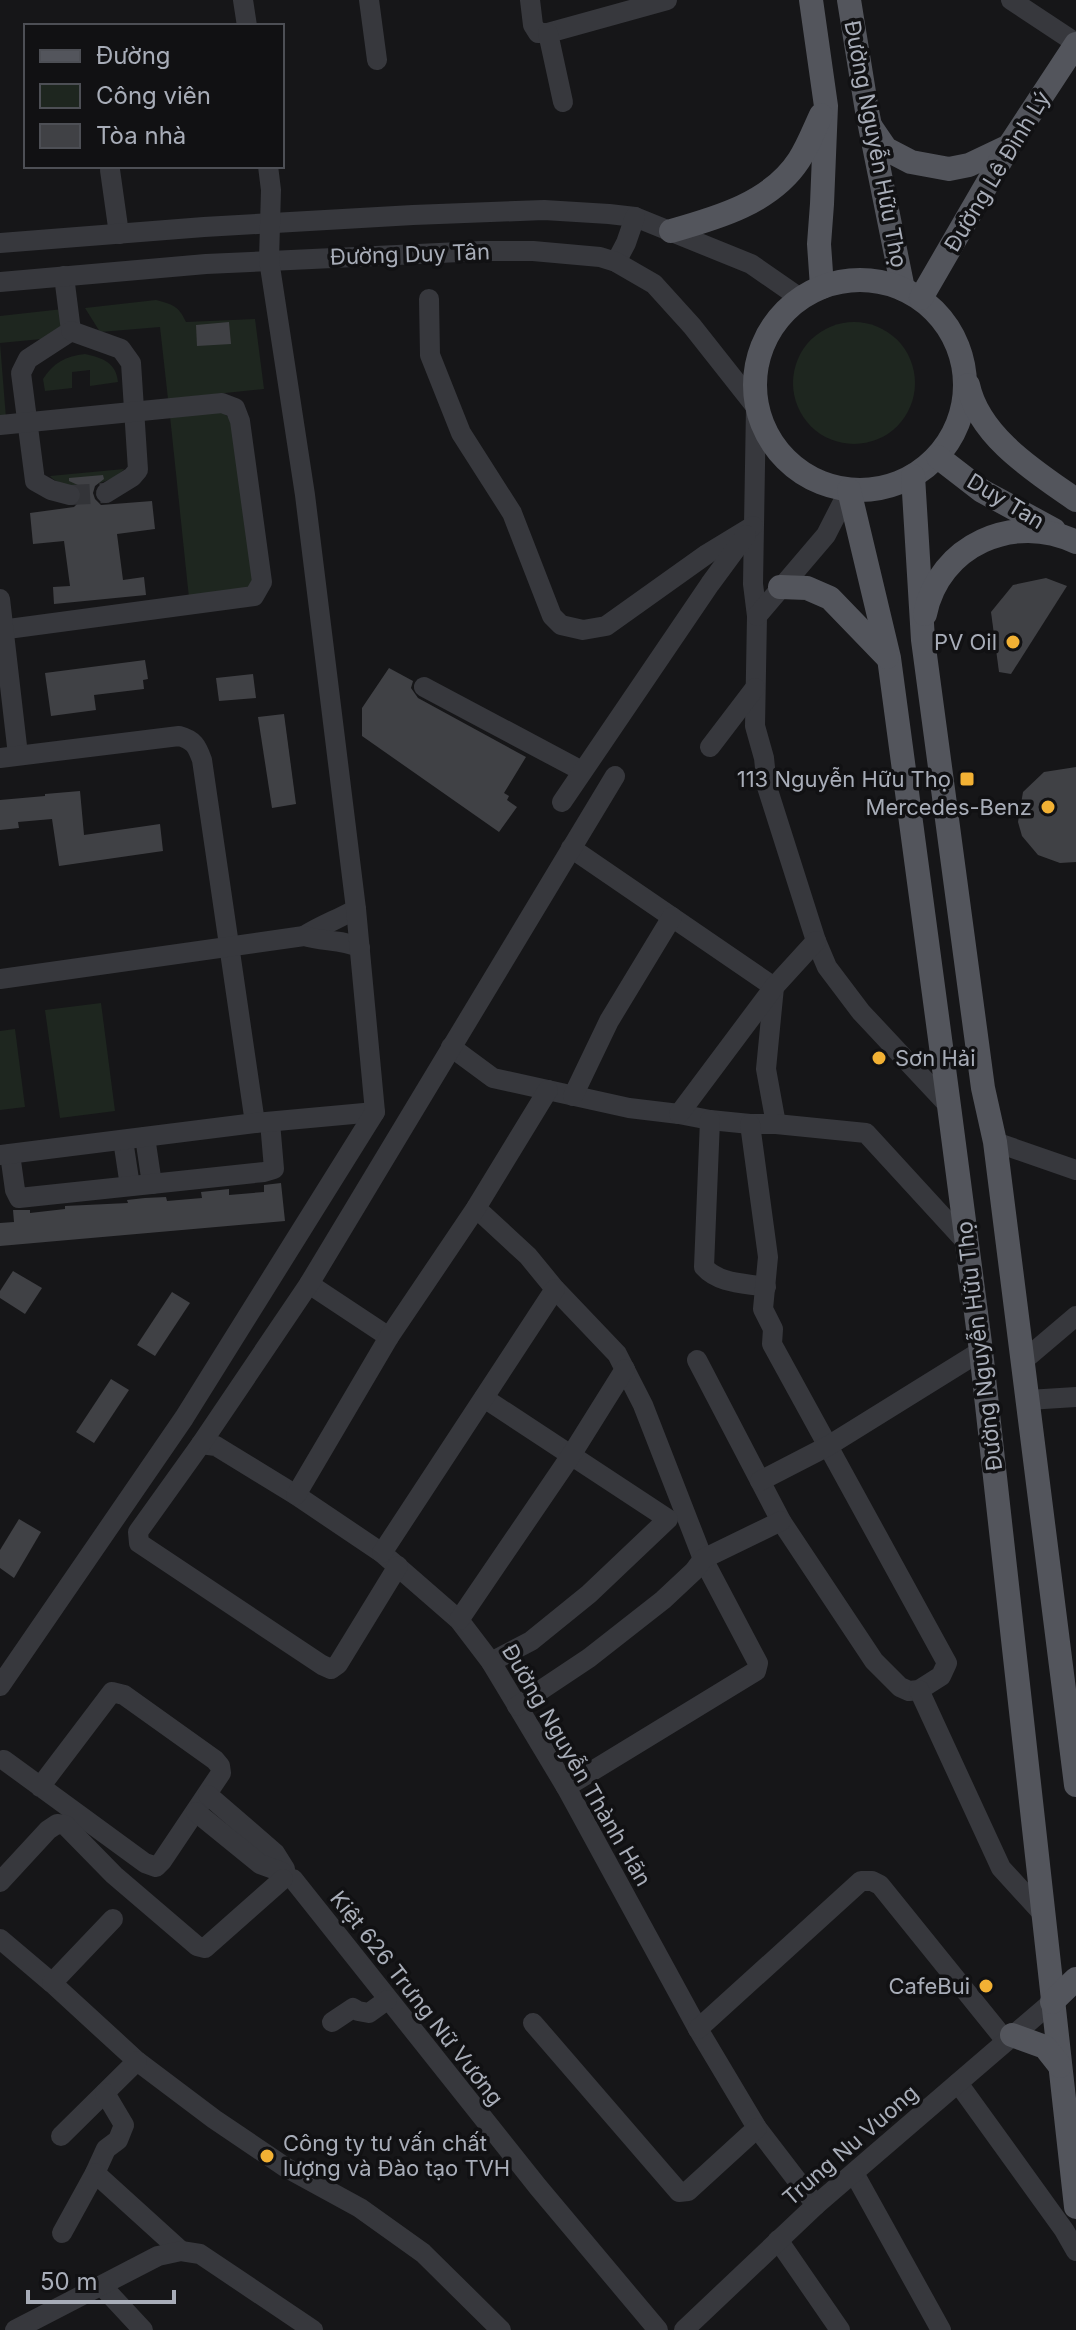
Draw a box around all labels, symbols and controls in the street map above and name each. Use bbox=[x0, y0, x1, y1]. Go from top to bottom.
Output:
street label: Đường Nguyễn Hữu Thọ bbox=[839, 18, 913, 270]
legend bbox=[24, 24, 284, 168]
text: Đường bbox=[96, 41, 171, 70]
text: Công viên bbox=[96, 81, 211, 110]
street label: Đường Lê Đình Lý bbox=[939, 86, 1055, 256]
text: Tòa nhà bbox=[96, 121, 186, 150]
street label: Đường Duy Tân bbox=[330, 238, 490, 270]
street label: Duy Tan bbox=[963, 468, 1049, 534]
place label: PV Oil bbox=[934, 629, 997, 655]
marker: PV Oil bbox=[1004, 633, 1022, 651]
place label: 113 Nguyễn Hữu Thọ bbox=[737, 766, 951, 792]
marker: 113 Nguyễn Hữu Thọ bbox=[958, 770, 976, 788]
place label: Mercedes-Benz bbox=[866, 794, 1032, 820]
marker: Mercedes-Benz bbox=[1039, 798, 1057, 816]
place label: Sơn Hải bbox=[895, 1045, 975, 1071]
marker: Sơn Hải bbox=[870, 1049, 888, 1067]
street label: Đường Nguyễn Hữu Thọ bbox=[951, 1220, 1007, 1472]
street label: Đường Nguyễn Thành Hãn bbox=[497, 1639, 657, 1891]
street label: Kiệt 626 Trưng Nữ Vương bbox=[325, 1886, 509, 2110]
place label: CafeBui bbox=[889, 1973, 970, 1999]
marker: CafeBui bbox=[977, 1977, 995, 1995]
street label: Trung Nu Vuong bbox=[777, 2079, 923, 2211]
place label: Công ty tư vấn chất lượng và Đào tạo TVH bbox=[283, 2130, 510, 2181]
marker: Công ty tư vấn chất lượng và Đào tạo TVH bbox=[258, 2147, 276, 2165]
scale bar bbox=[28, 2254, 174, 2304]
text: 50 m bbox=[40, 2267, 98, 2296]

